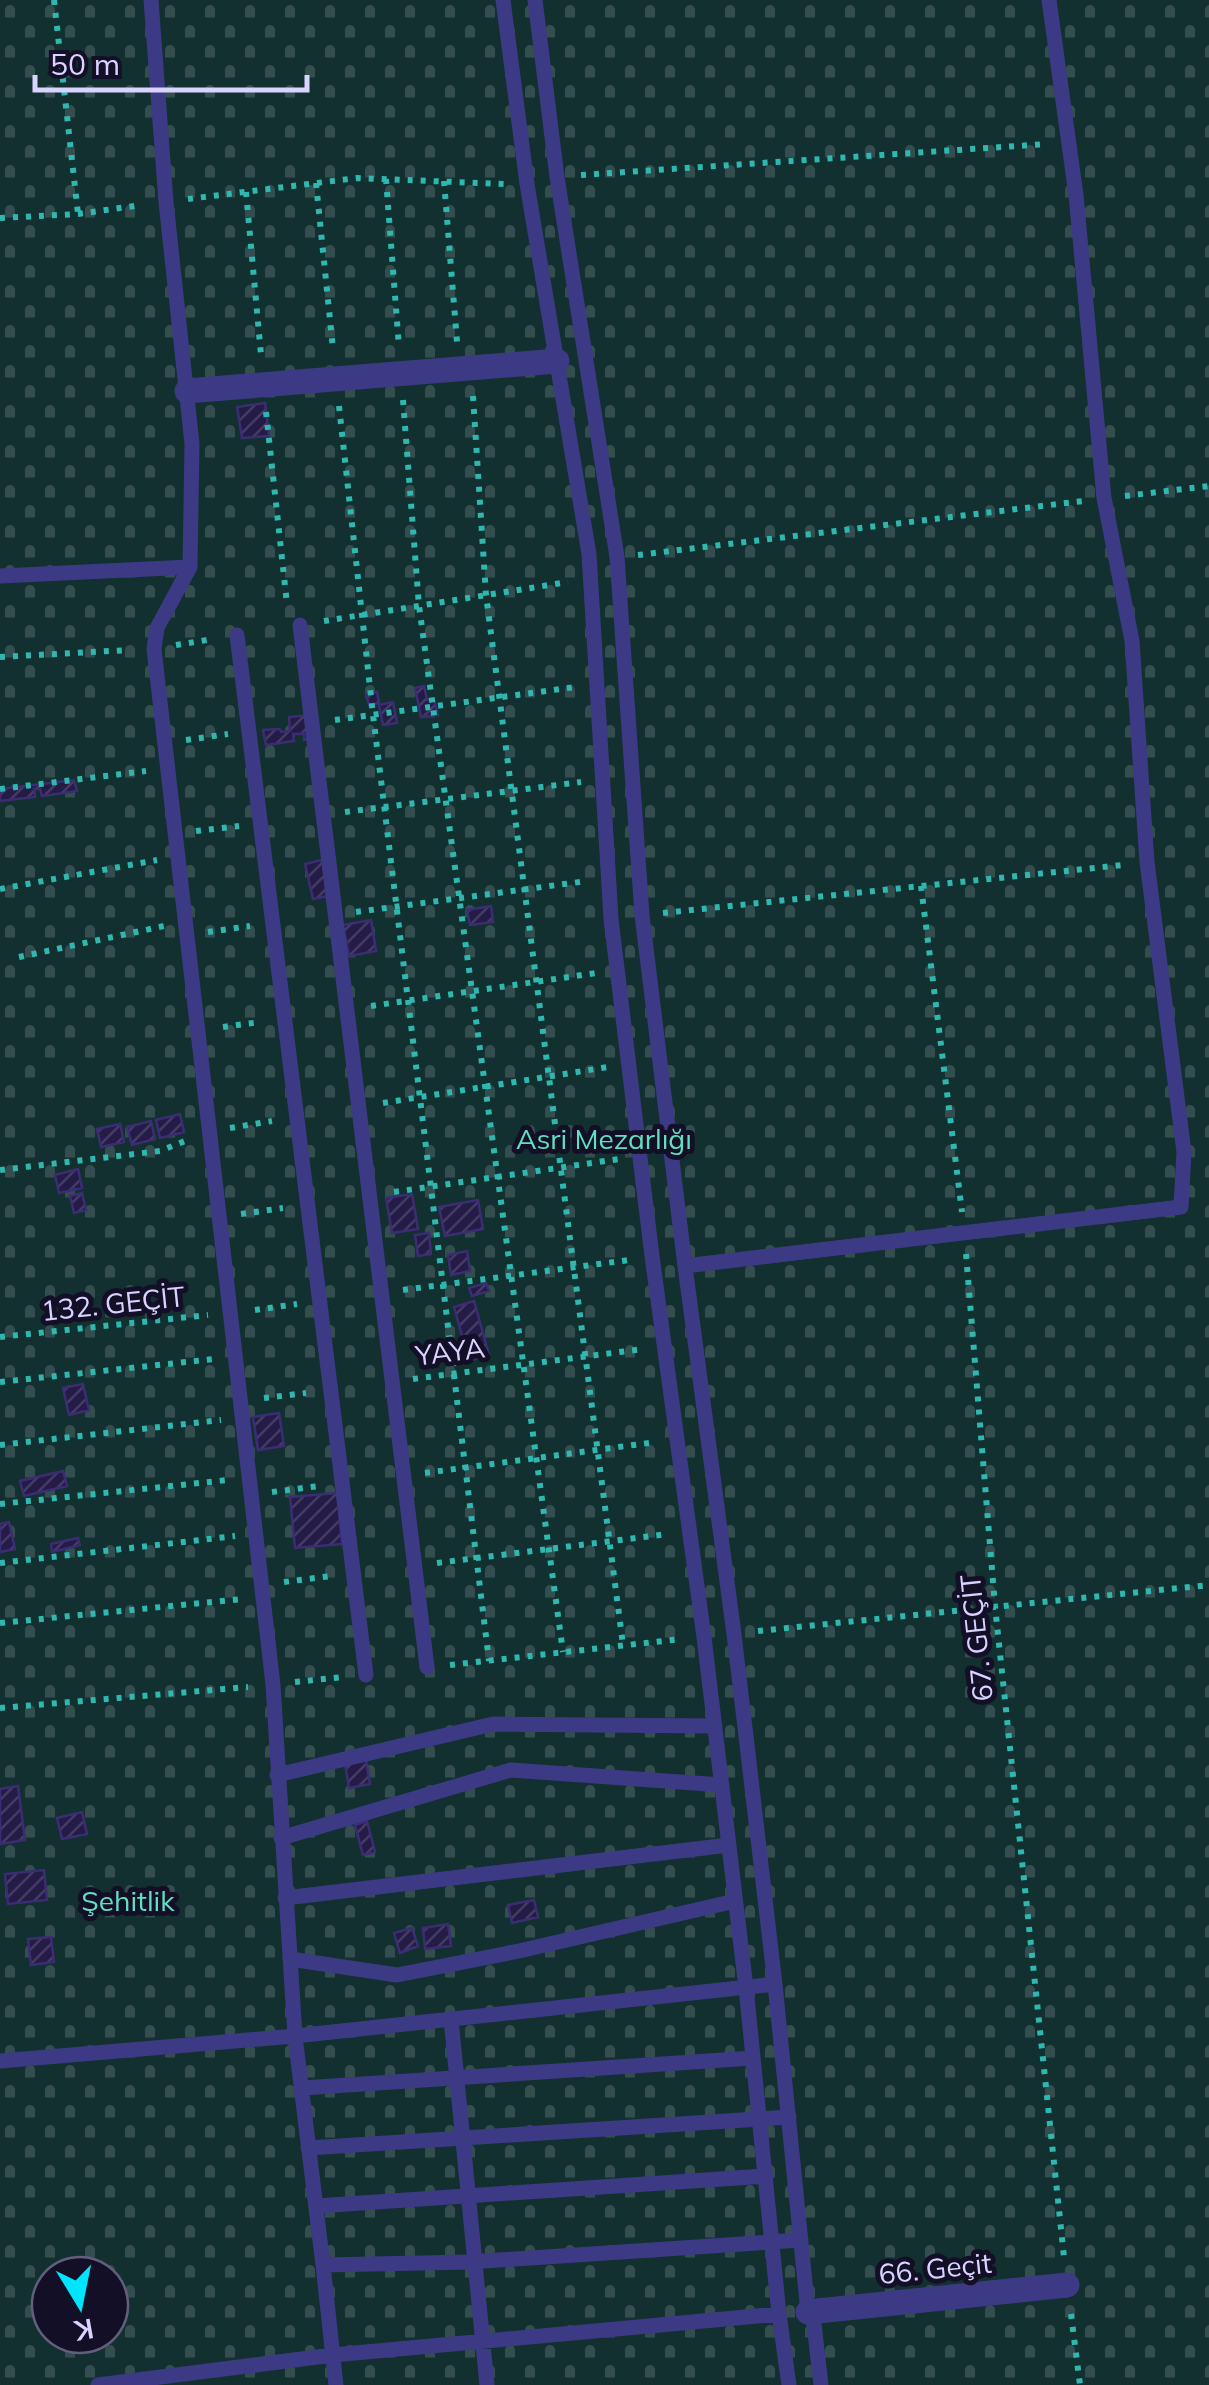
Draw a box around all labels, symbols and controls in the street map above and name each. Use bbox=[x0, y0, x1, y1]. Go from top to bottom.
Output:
scale bar bbox=[35, 30, 308, 92]
text: 50 m bbox=[50, 45, 120, 83]
park label: Asri Mezarlığı bbox=[516, 1121, 692, 1156]
street label: 132. GEÇİT bbox=[39, 1278, 187, 1328]
street label: YAYA bbox=[412, 1329, 487, 1373]
street label: 67. GEÇİT bbox=[952, 1573, 1000, 1703]
park label: Şehitlik bbox=[81, 1883, 175, 1918]
street label: 66. Geçit bbox=[877, 2245, 993, 2291]
north arrow bbox=[30, 2255, 130, 2355]
text: K bbox=[71, 2311, 97, 2349]

